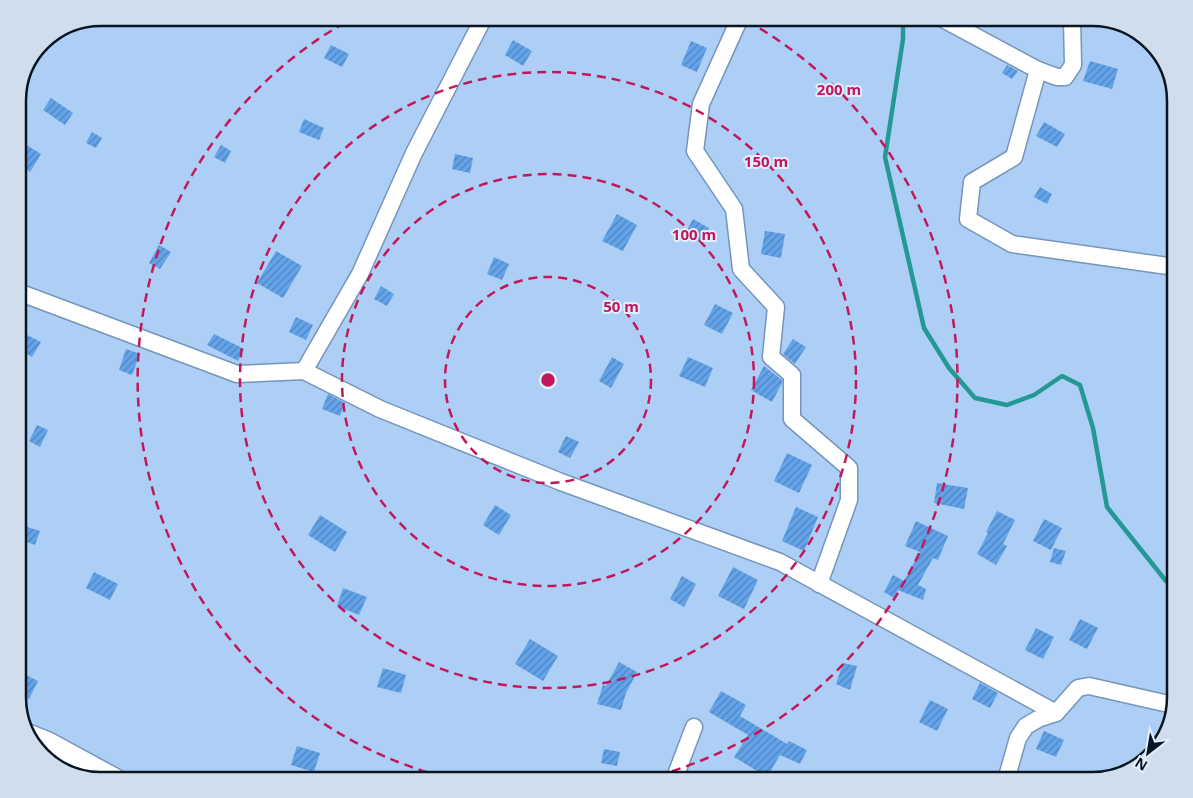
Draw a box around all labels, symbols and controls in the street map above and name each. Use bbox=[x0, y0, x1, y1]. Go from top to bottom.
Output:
text: 200 m bbox=[817, 79, 861, 99]
text: 150 m bbox=[744, 151, 788, 171]
text: 100 m bbox=[672, 224, 716, 244]
text: 50 m bbox=[603, 296, 639, 316]
centre of rings bbox=[539, 371, 557, 389]
north arrow bbox=[1123, 728, 1173, 778]
text: N bbox=[1131, 753, 1151, 776]

